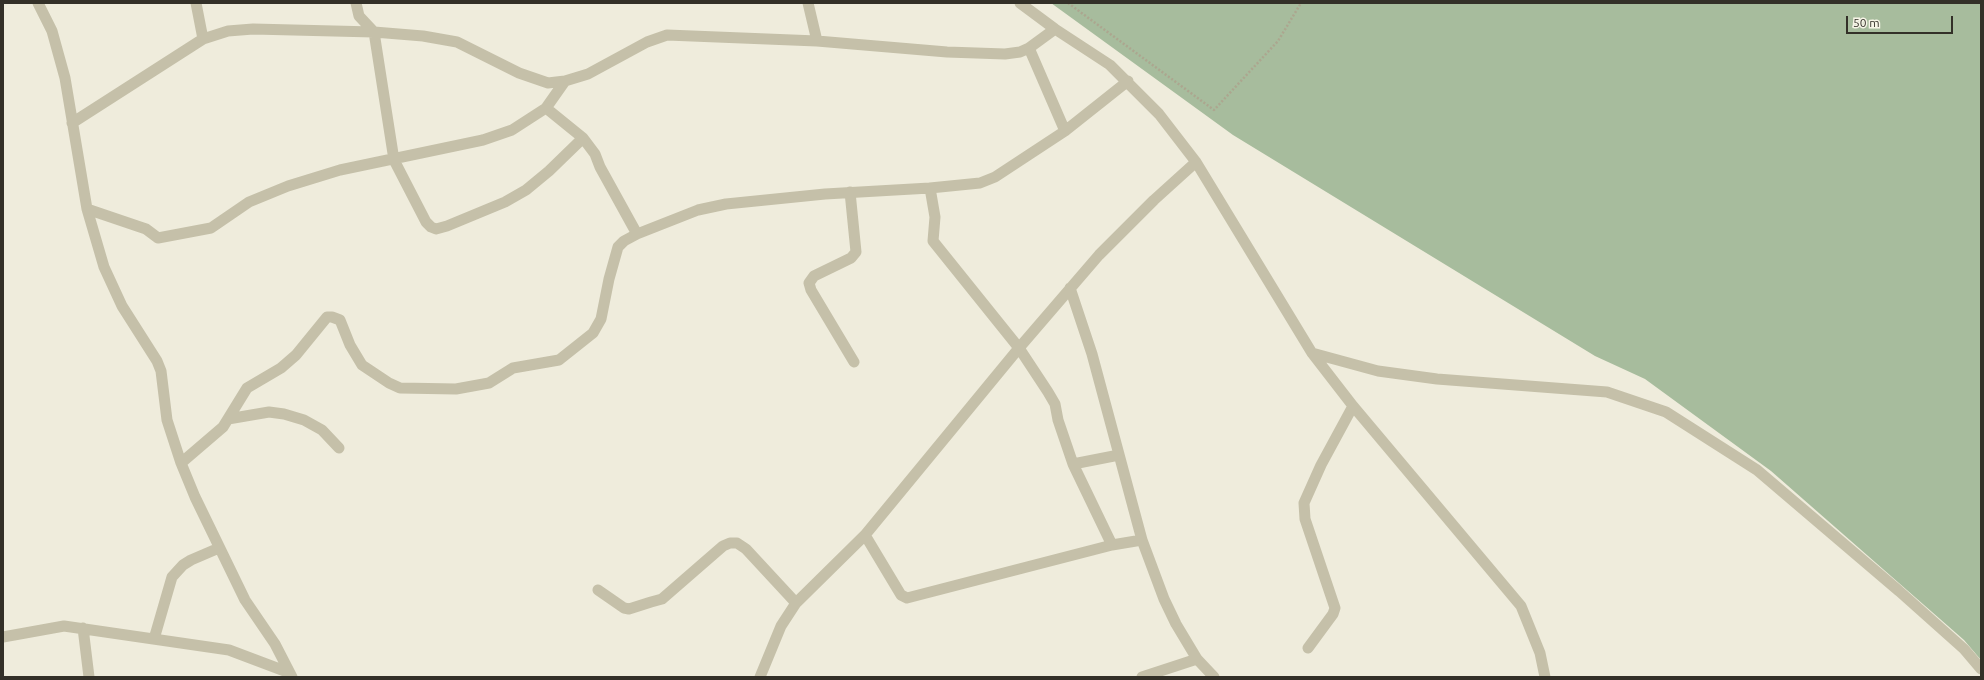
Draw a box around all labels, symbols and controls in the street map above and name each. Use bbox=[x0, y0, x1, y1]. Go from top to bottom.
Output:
scale bar bbox=[1848, 8, 1955, 34]
text: 50 m bbox=[1853, 16, 1880, 29]

